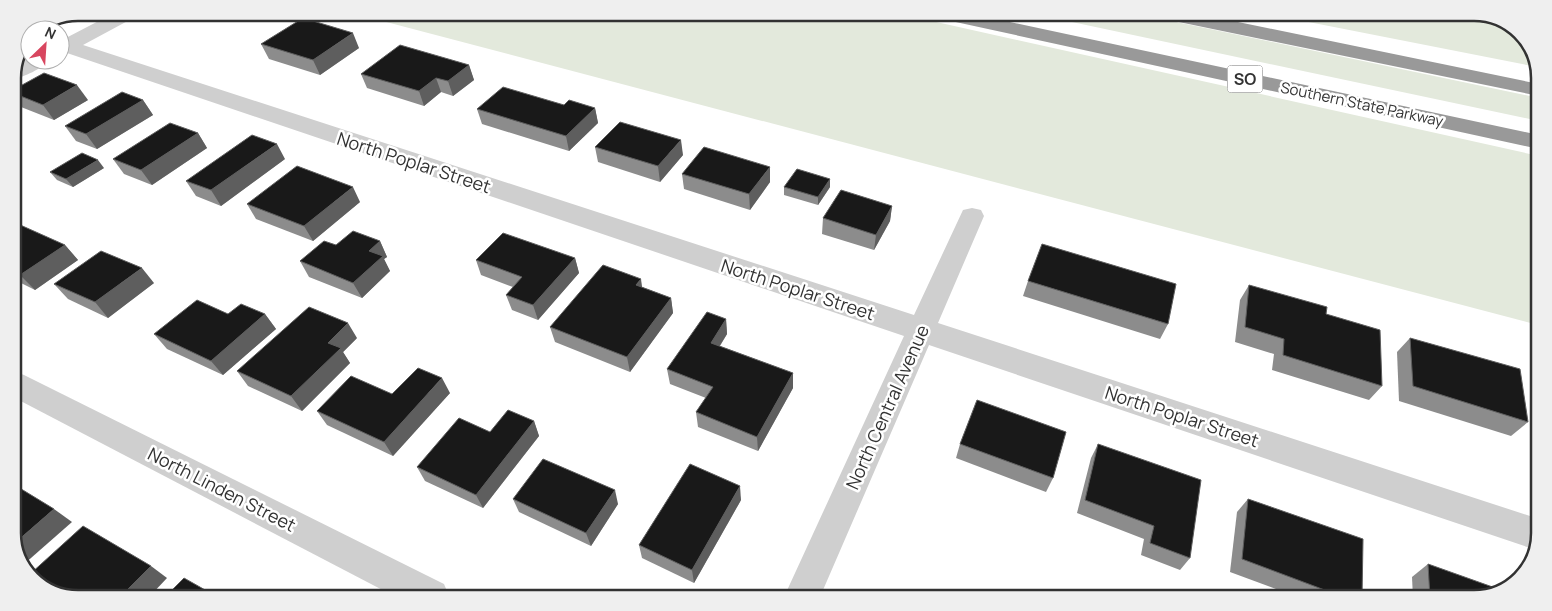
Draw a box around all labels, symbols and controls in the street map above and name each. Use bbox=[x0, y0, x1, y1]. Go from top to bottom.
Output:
north arrow bbox=[20, 20, 70, 70]
text: N bbox=[42, 22, 59, 44]
road number: SO bbox=[1228, 66, 1262, 92]
street label: Southern State Parkway bbox=[1279, 76, 1445, 132]
street label: North Poplar Street bbox=[334, 126, 494, 198]
street label: North Poplar Street bbox=[718, 253, 878, 325]
street label: North Central Avenue bbox=[840, 321, 934, 493]
street label: North Poplar Street bbox=[1102, 380, 1262, 452]
street label: North Linden Street bbox=[144, 441, 300, 537]

